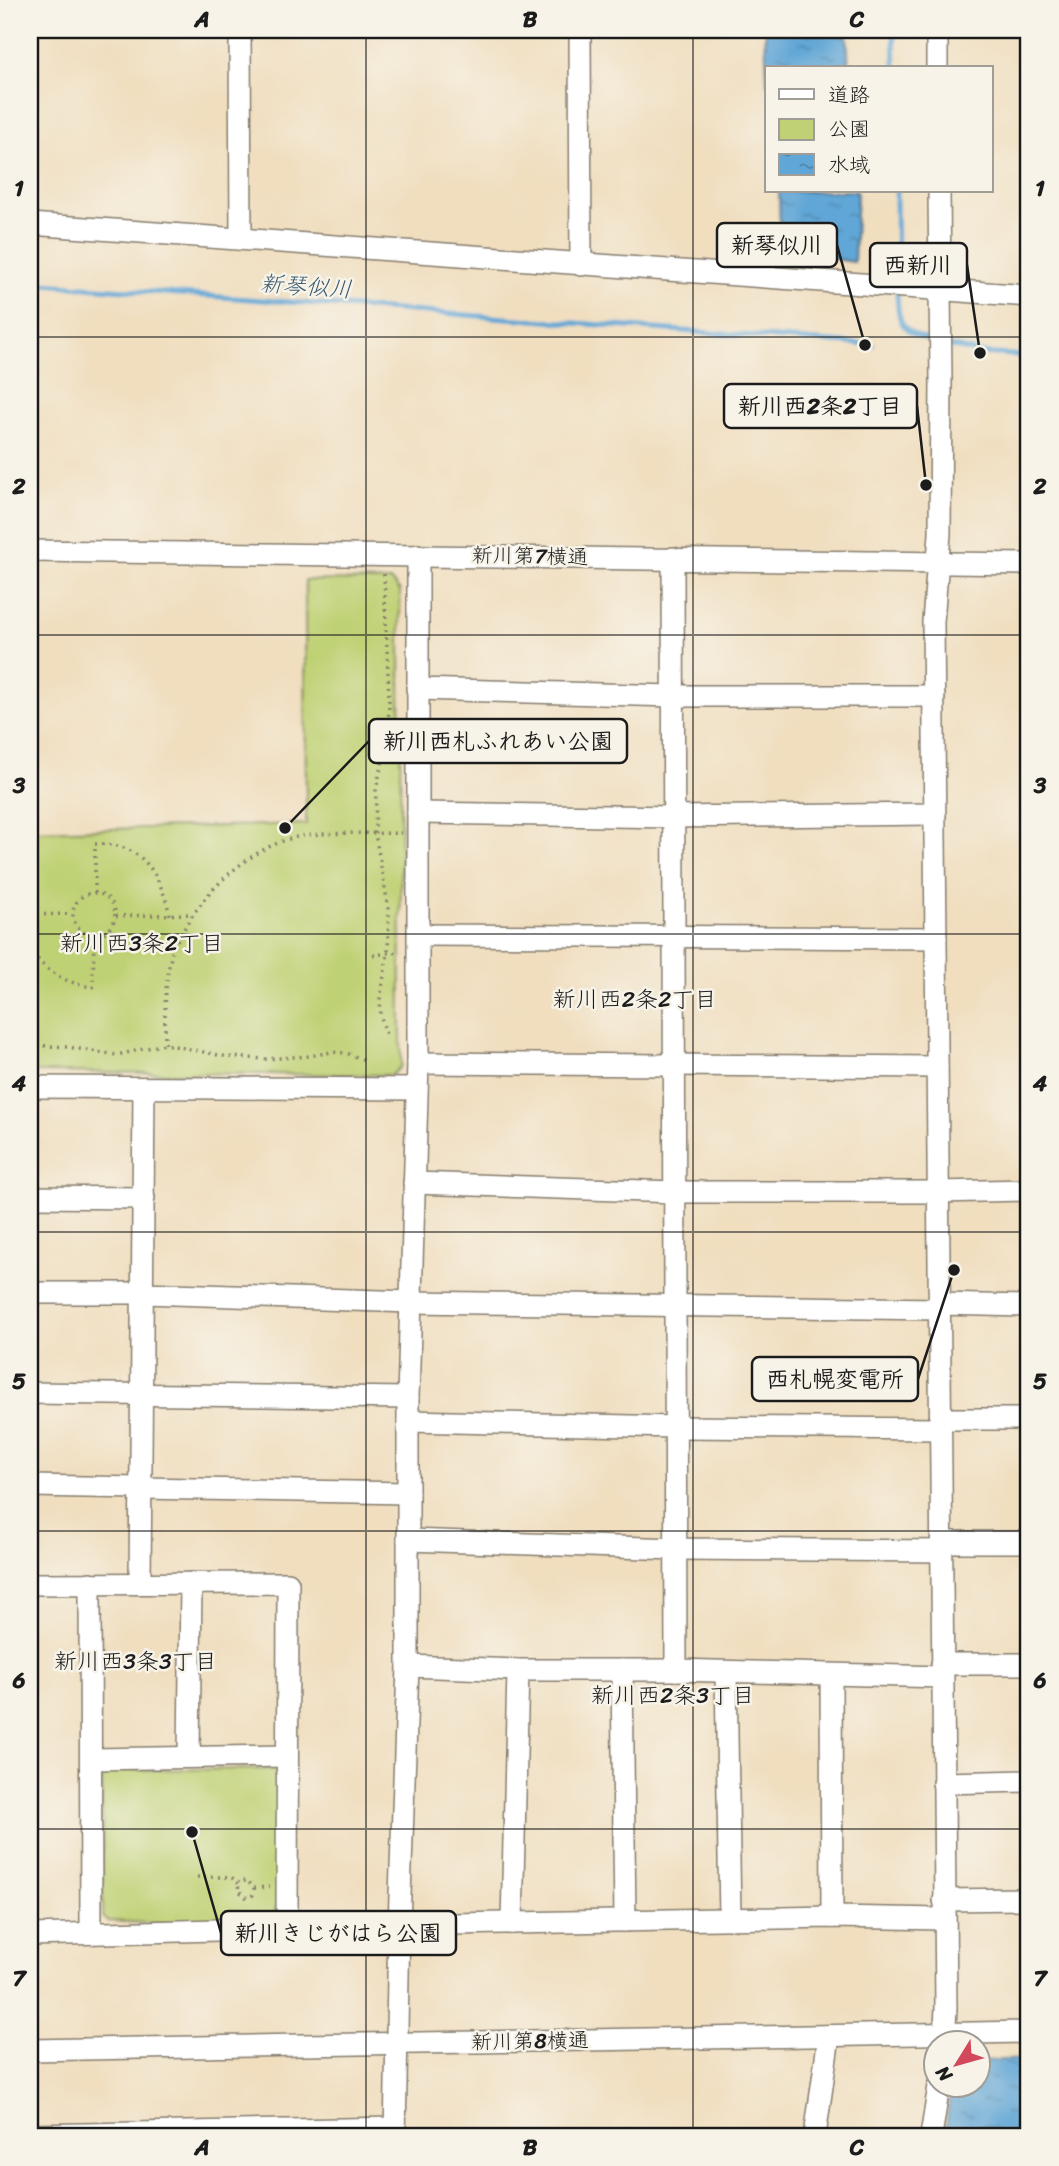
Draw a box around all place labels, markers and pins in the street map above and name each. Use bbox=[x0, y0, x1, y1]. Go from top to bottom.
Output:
callout: 新琴似川 bbox=[717, 223, 837, 267]
callout: 西新川 bbox=[870, 243, 967, 287]
callout: 新川西2条2丁目 bbox=[724, 384, 917, 428]
callout: 新川西札ふれあい公園 bbox=[369, 719, 627, 763]
callout: 西札幌変電所 bbox=[752, 1357, 918, 1401]
callout: 新川きじがはら公園 bbox=[221, 1911, 456, 1955]

